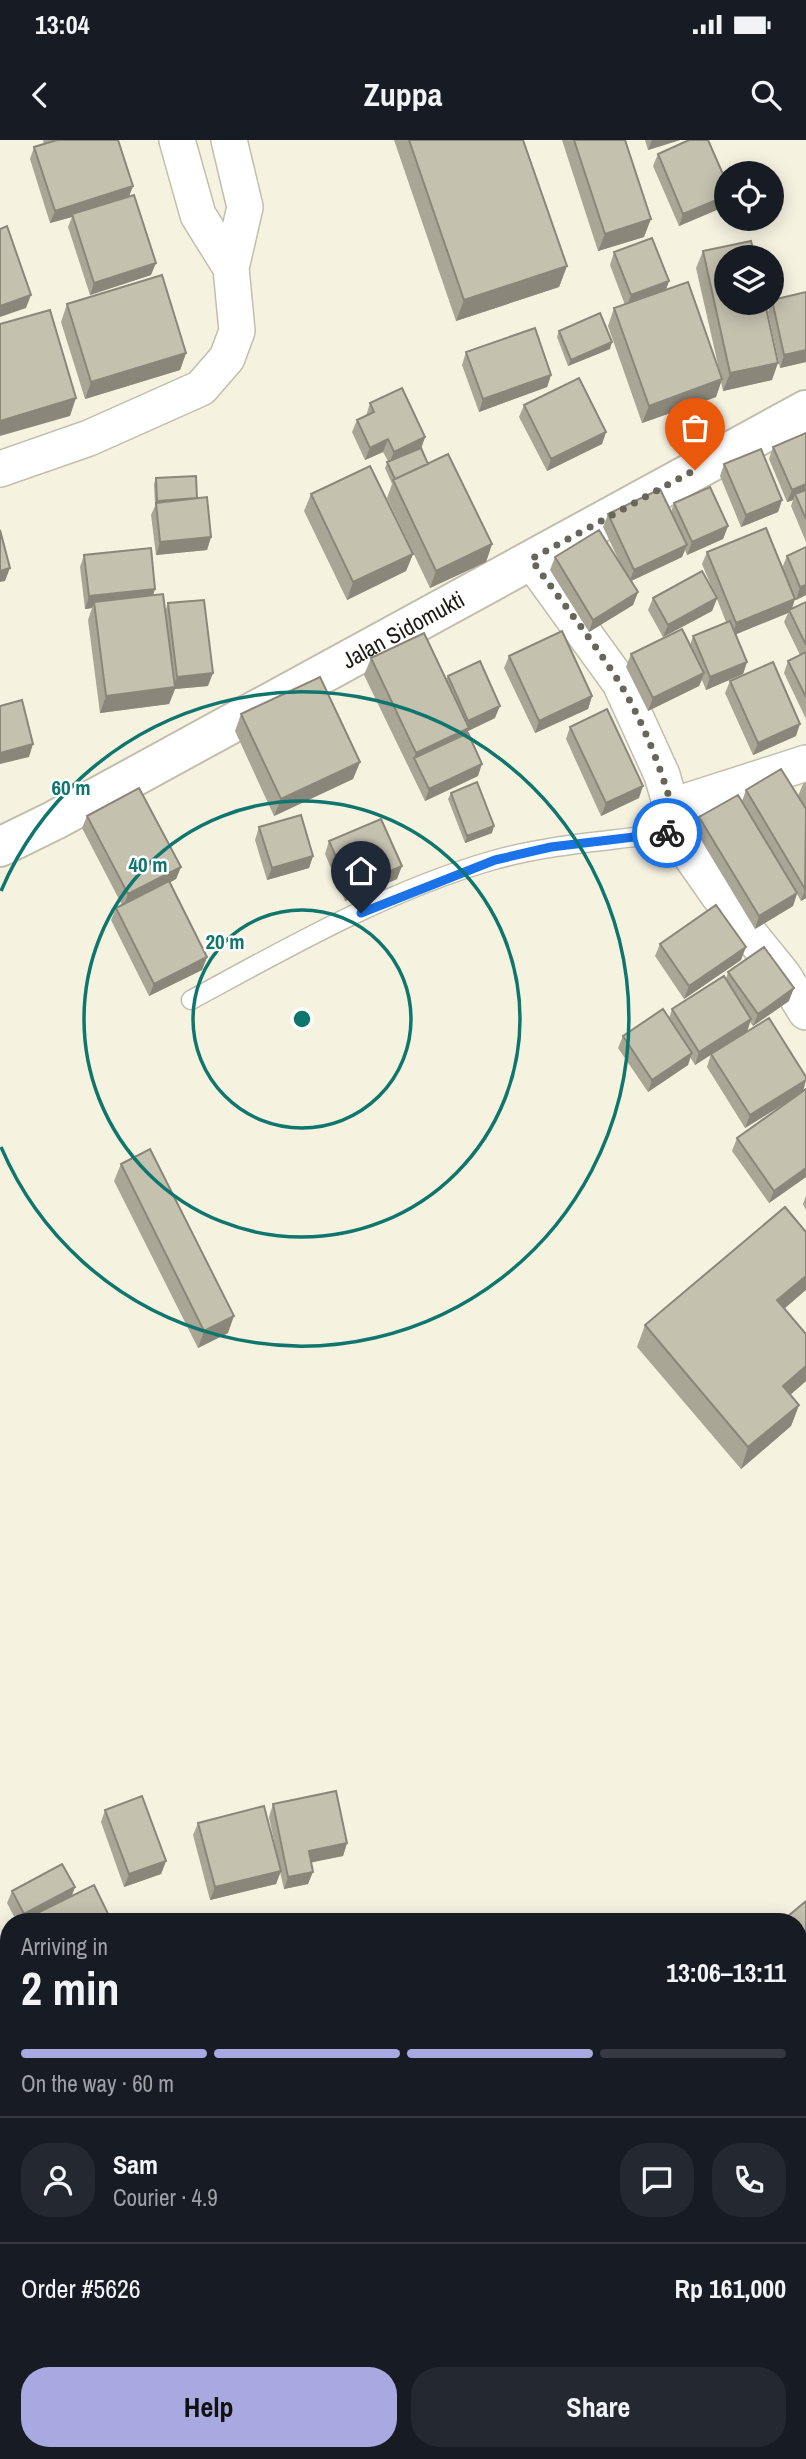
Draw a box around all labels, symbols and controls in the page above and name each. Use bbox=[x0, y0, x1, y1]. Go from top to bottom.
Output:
text: 13:04 bbox=[35, 7, 90, 42]
text: Zuppa bbox=[364, 73, 442, 116]
icon: back bbox=[21, 76, 59, 114]
icon: search bbox=[747, 76, 785, 114]
map controls bbox=[714, 161, 784, 315]
button: locate bbox=[714, 161, 784, 231]
button: layers bbox=[714, 245, 784, 315]
pin bbox=[665, 398, 725, 470]
icon: bag bbox=[676, 409, 714, 447]
street label: Jalan Sidomukti bbox=[336, 583, 470, 675]
text: 60 m bbox=[51, 773, 91, 802]
courier bbox=[632, 798, 702, 868]
icon: bike bbox=[648, 814, 686, 852]
pin bbox=[331, 841, 391, 913]
text: 40 m bbox=[128, 850, 168, 879]
icon: home bbox=[342, 852, 380, 890]
text: 20 m bbox=[205, 927, 245, 956]
centre of rings bbox=[290, 1007, 314, 1031]
text: Arriving in bbox=[21, 1931, 108, 1962]
text: 13:06–13:11 bbox=[666, 1955, 786, 1990]
text: 2 min bbox=[21, 1957, 120, 2019]
text: On the way · 60 m bbox=[21, 2068, 174, 2099]
button: person bbox=[21, 2143, 95, 2217]
button: chat bbox=[620, 2143, 694, 2217]
button: phone bbox=[712, 2143, 786, 2217]
text: Sam bbox=[113, 2147, 158, 2182]
text: Courier · 4.9 bbox=[113, 2182, 218, 2213]
text: Order #5626 bbox=[21, 2271, 141, 2306]
text: Rp 161,000 bbox=[675, 2271, 786, 2306]
button: Help bbox=[21, 2367, 397, 2447]
button: Share bbox=[411, 2367, 786, 2447]

